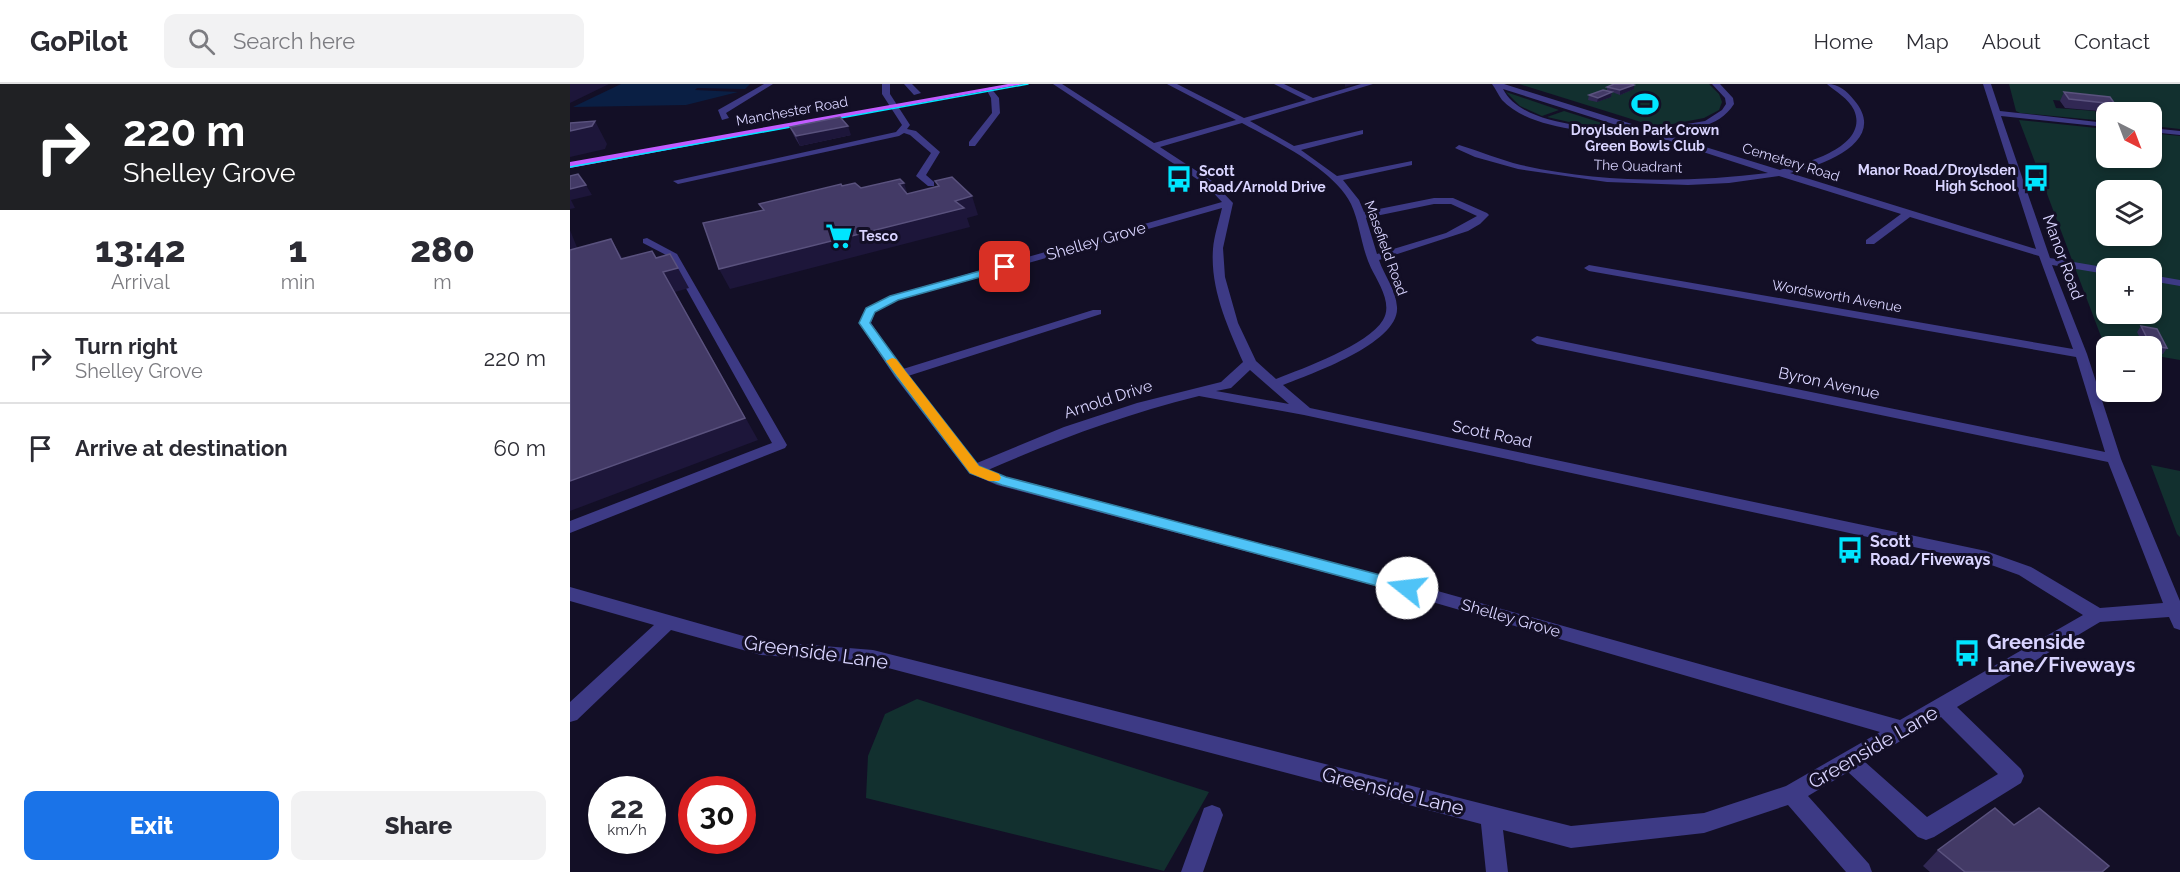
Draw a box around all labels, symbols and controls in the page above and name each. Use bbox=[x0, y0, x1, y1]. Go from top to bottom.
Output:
search box bbox=[164, 14, 584, 68]
text: GoPilot bbox=[30, 25, 128, 58]
icon: search bbox=[185, 25, 218, 58]
text: Search here bbox=[233, 28, 355, 54]
text: Home bbox=[1814, 29, 1873, 54]
text: Map bbox=[1906, 29, 1949, 54]
text: About bbox=[1982, 29, 2041, 54]
text: Contact bbox=[2074, 29, 2150, 54]
sports icon: Droylsden Park Crown Green Bowls Club bbox=[1630, 89, 1660, 119]
street label: Manchester Road bbox=[735, 93, 849, 129]
north arrow bbox=[2096, 102, 2162, 168]
map controls bbox=[2096, 102, 2162, 402]
text: 220 m bbox=[123, 107, 245, 156]
icon: right bbox=[24, 108, 102, 186]
place label: Droylsden Park Crown Green Bowls Club bbox=[1571, 122, 1719, 154]
street label: Cemetery Road bbox=[1740, 140, 1842, 184]
street label: The Quadrant bbox=[1593, 156, 1683, 176]
text: Shelley Grove bbox=[123, 157, 296, 188]
place label: Manor Road/Droylsden High School bbox=[1858, 162, 2017, 194]
place label: Scott Road/Arnold Drive bbox=[1199, 163, 1326, 195]
bus stop icon: Manor Road/Droylsden High School bbox=[2021, 163, 2051, 193]
bus stop icon: Scott Road/Arnold Drive bbox=[1164, 164, 1194, 194]
button: layers bbox=[2096, 180, 2162, 246]
street label: Masefield Road bbox=[1361, 198, 1411, 298]
street label: Manor Road bbox=[2039, 212, 2087, 302]
street label: Shelley Grove bbox=[1044, 218, 1148, 264]
supermarket icon: Tesco bbox=[824, 221, 854, 251]
text: 13:42 bbox=[95, 228, 186, 270]
text: 1 bbox=[289, 228, 307, 270]
text: 280 bbox=[410, 228, 475, 270]
place label: Tesco bbox=[859, 228, 898, 244]
pin bbox=[979, 241, 1030, 292]
icon: arrive bbox=[988, 250, 1021, 283]
button: + bbox=[2096, 258, 2162, 324]
text: Arrival bbox=[111, 270, 170, 294]
text: min bbox=[281, 270, 315, 294]
text: m bbox=[433, 270, 452, 294]
street label: Wordsworth Avenue bbox=[1771, 277, 1903, 315]
text: Turn right bbox=[75, 333, 178, 359]
button: − bbox=[2096, 336, 2162, 402]
icon: right bbox=[24, 342, 57, 375]
text: 220 m bbox=[484, 345, 546, 371]
text: Shelley Grove bbox=[75, 359, 203, 383]
street label: Byron Avenue bbox=[1777, 363, 1881, 403]
street label: Arnold Drive bbox=[1061, 376, 1155, 422]
street label: Scott Road bbox=[1450, 416, 1534, 452]
icon: arrive bbox=[24, 432, 57, 465]
text: Arrive at destination bbox=[75, 435, 288, 461]
text: 60 m bbox=[493, 435, 546, 461]
place label: Scott Road/Fiveways bbox=[1870, 532, 1990, 569]
bus stop icon: Scott Road/Fiveways bbox=[1835, 535, 1865, 565]
position arrow bbox=[1375, 556, 1439, 620]
street label: Shelley Grove bbox=[1459, 595, 1563, 641]
street label: Greenside Lane bbox=[742, 630, 890, 674]
place label: Greenside Lane/Fiveways bbox=[1987, 630, 2135, 677]
bus stop icon: Greenside Lane/Fiveways bbox=[1952, 638, 1982, 668]
street label: Greenside Lane bbox=[1804, 700, 1942, 794]
street label: Greenside Lane bbox=[1320, 762, 1467, 820]
speed limit sign: 30 bbox=[678, 776, 756, 854]
text: 22 bbox=[610, 790, 644, 825]
button: Exit bbox=[24, 791, 279, 860]
button: Share bbox=[291, 791, 546, 860]
text: km/h bbox=[607, 821, 647, 839]

